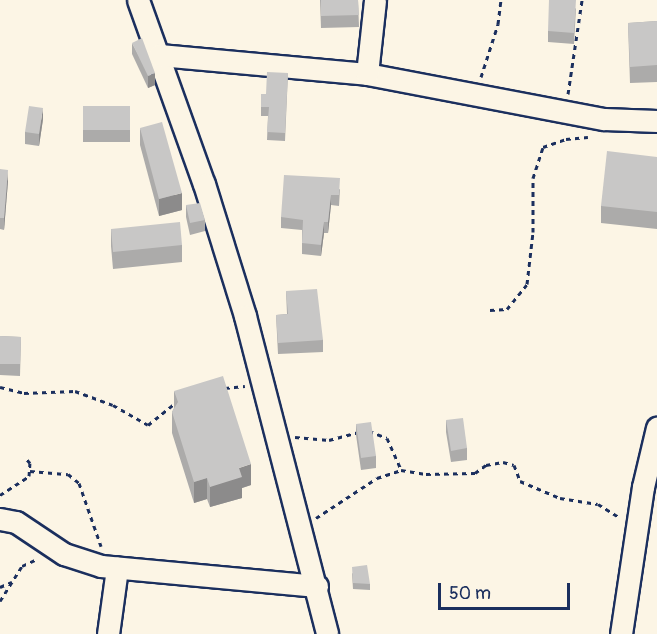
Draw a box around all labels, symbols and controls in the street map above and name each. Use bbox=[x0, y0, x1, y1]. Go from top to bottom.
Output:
scale bar bbox=[441, 571, 573, 609]
text: 50 m bbox=[449, 582, 491, 605]

